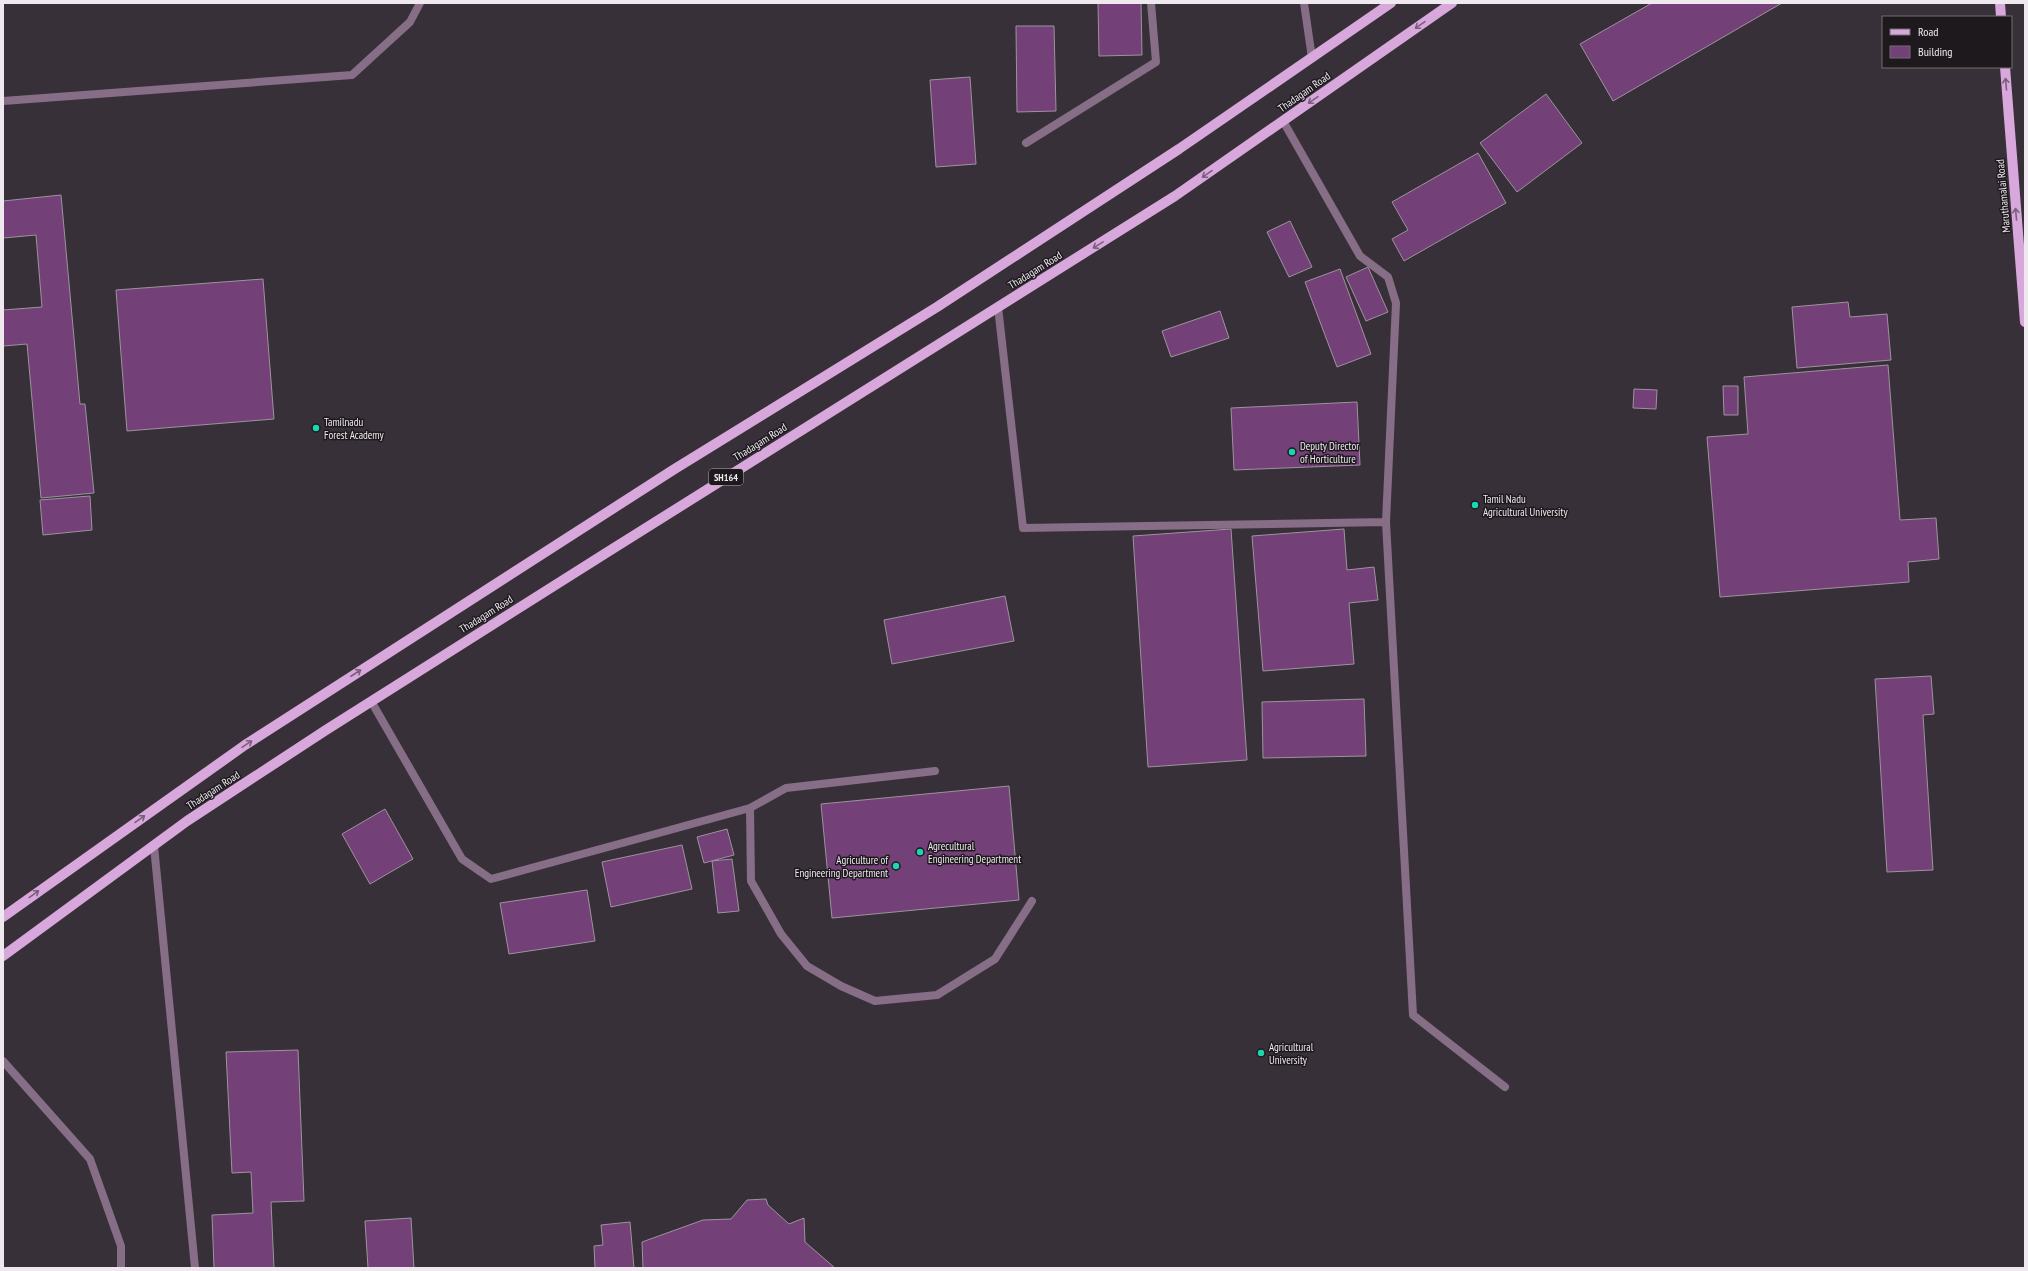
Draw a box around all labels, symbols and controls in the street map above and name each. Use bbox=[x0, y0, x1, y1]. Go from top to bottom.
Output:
legend bbox=[1882, 16, 2012, 68]
one-way arrow bbox=[1415, 21, 1426, 29]
text: Road bbox=[1918, 24, 1938, 39]
text: Building bbox=[1918, 44, 1953, 59]
street label: Thadagam Road bbox=[1275, 69, 1333, 115]
one-way arrow bbox=[2002, 78, 2010, 91]
one-way arrow bbox=[1308, 96, 1319, 104]
street label: Maruthamalai Road bbox=[1993, 159, 2013, 233]
one-way arrow bbox=[1201, 170, 1212, 178]
one-way arrow bbox=[2013, 208, 2020, 221]
one-way arrow bbox=[1092, 241, 1104, 249]
street label: Thadagam Road bbox=[1006, 248, 1065, 292]
place label: Tamilnadu Forest Academy bbox=[324, 415, 384, 442]
street label: Thadagam Road bbox=[731, 420, 790, 464]
marker: Tamilnadu Forest Academy bbox=[311, 423, 321, 433]
place label: Deputy Director of Horticulture bbox=[1300, 439, 1359, 466]
marker: Deputy Director of Horticulture bbox=[1287, 447, 1297, 457]
road number: SH164 bbox=[709, 469, 743, 485]
place label: Tamil Nadu Agricultural University bbox=[1483, 492, 1568, 519]
marker: Tamil Nadu Agricultural University bbox=[1470, 500, 1480, 510]
street label: Thadagam Road bbox=[457, 592, 516, 636]
one-way arrow bbox=[350, 669, 361, 677]
one-way arrow bbox=[241, 740, 252, 748]
street label: Thadagam Road bbox=[184, 767, 242, 812]
one-way arrow bbox=[135, 815, 146, 823]
place label: Agrecultural Engineering Department bbox=[928, 839, 1021, 866]
marker: Agrecultural Engineering Department bbox=[915, 847, 925, 857]
place label: Agriculture of Engineering Department bbox=[795, 853, 889, 880]
marker: Agriculture of Engineering Department bbox=[891, 861, 901, 871]
one-way arrow bbox=[29, 890, 40, 898]
place label: Agricultural University bbox=[1269, 1040, 1314, 1067]
marker: Agricultural University bbox=[1256, 1048, 1266, 1058]

